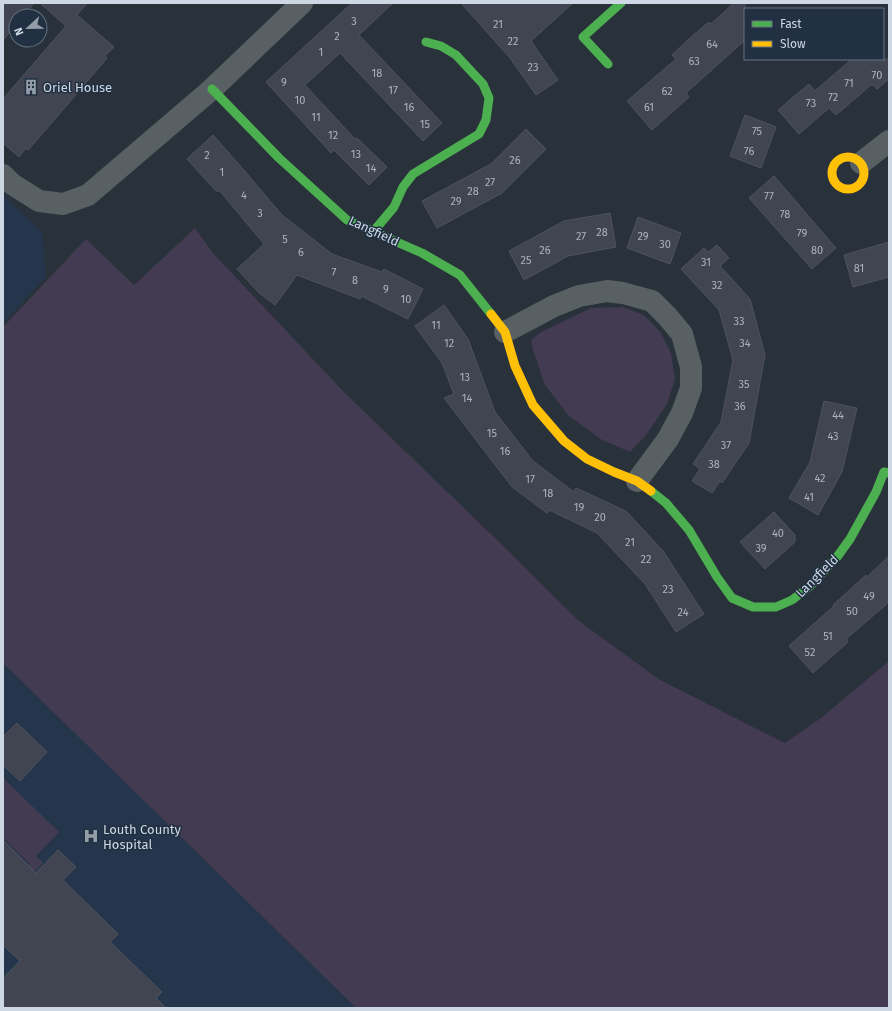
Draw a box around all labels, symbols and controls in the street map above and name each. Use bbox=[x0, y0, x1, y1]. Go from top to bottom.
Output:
north arrow bbox=[8, 8, 48, 48]
legend bbox=[744, 8, 884, 60]
house number: 3 bbox=[351, 15, 357, 28]
text: Fast bbox=[780, 17, 802, 31]
house number: 21 bbox=[493, 18, 503, 31]
text: N bbox=[12, 26, 27, 37]
house number: 2 bbox=[334, 30, 340, 43]
house number: 22 bbox=[508, 35, 518, 48]
text: Slow bbox=[780, 37, 806, 51]
house number: 64 bbox=[706, 38, 718, 51]
house number: 1 bbox=[319, 46, 323, 59]
house number: 63 bbox=[688, 55, 700, 68]
house number: 23 bbox=[528, 61, 538, 74]
house number: 18 bbox=[372, 67, 382, 80]
house number: 70 bbox=[872, 69, 882, 82]
house number: 9 bbox=[281, 76, 287, 89]
house number: 71 bbox=[844, 77, 854, 90]
building icon: Oriel House bbox=[22, 78, 40, 96]
place label: Oriel House bbox=[43, 80, 112, 95]
house number: 17 bbox=[388, 84, 398, 97]
house number: 62 bbox=[661, 85, 673, 98]
house number: 72 bbox=[828, 91, 838, 104]
house number: 10 bbox=[295, 94, 305, 107]
house number: 73 bbox=[806, 97, 816, 110]
house number: 16 bbox=[404, 101, 414, 114]
house number: 61 bbox=[644, 101, 654, 114]
house number: 11 bbox=[311, 111, 321, 124]
house number: 15 bbox=[420, 118, 431, 131]
house number: 75 bbox=[752, 125, 763, 138]
house number: 12 bbox=[328, 129, 338, 142]
house number: 76 bbox=[744, 145, 754, 158]
house number: 13 bbox=[351, 148, 361, 161]
house number: 2 bbox=[204, 149, 210, 162]
house number: 26 bbox=[509, 154, 521, 167]
house number: 14 bbox=[366, 162, 376, 175]
house number: 1 bbox=[220, 166, 224, 179]
house number: 27 bbox=[485, 176, 495, 189]
house number: 28 bbox=[467, 185, 479, 198]
house number: 4 bbox=[241, 189, 247, 202]
house number: 77 bbox=[764, 190, 774, 203]
house number: 29 bbox=[450, 195, 462, 208]
house number: 3 bbox=[257, 207, 263, 220]
house number: 78 bbox=[780, 208, 790, 221]
street label: Langfield bbox=[346, 213, 402, 249]
house number: 28 bbox=[596, 226, 608, 239]
house number: 79 bbox=[797, 227, 807, 240]
house number: 27 bbox=[576, 230, 586, 243]
house number: 29 bbox=[637, 230, 649, 243]
house number: 5 bbox=[282, 233, 288, 246]
house number: 30 bbox=[659, 238, 671, 251]
house number: 26 bbox=[539, 244, 551, 257]
house number: 80 bbox=[811, 244, 823, 257]
house number: 6 bbox=[298, 246, 304, 259]
house number: 25 bbox=[521, 254, 532, 267]
house number: 31 bbox=[701, 256, 711, 269]
house number: 81 bbox=[854, 262, 864, 275]
house number: 7 bbox=[332, 266, 337, 279]
house number: 8 bbox=[352, 274, 358, 287]
house number: 32 bbox=[712, 279, 722, 292]
house number: 9 bbox=[383, 283, 389, 296]
house number: 10 bbox=[401, 293, 411, 306]
house number: 33 bbox=[734, 315, 744, 328]
house number: 11 bbox=[431, 319, 441, 332]
house number: 12 bbox=[444, 337, 454, 350]
house number: 34 bbox=[739, 337, 751, 350]
house number: 13 bbox=[460, 371, 470, 384]
house number: 35 bbox=[739, 378, 750, 391]
house number: 14 bbox=[462, 392, 472, 405]
house number: 36 bbox=[734, 400, 746, 413]
house number: 44 bbox=[832, 409, 844, 422]
house number: 15 bbox=[487, 427, 498, 440]
house number: 43 bbox=[827, 430, 839, 443]
house number: 37 bbox=[721, 439, 731, 452]
house number: 16 bbox=[500, 445, 510, 458]
house number: 38 bbox=[708, 458, 720, 471]
house number: 42 bbox=[814, 472, 826, 485]
house number: 17 bbox=[525, 473, 535, 486]
house number: 18 bbox=[543, 487, 553, 500]
house number: 41 bbox=[804, 491, 814, 504]
house number: 19 bbox=[574, 501, 584, 514]
house number: 20 bbox=[594, 511, 606, 524]
house number: 40 bbox=[772, 527, 784, 540]
house number: 21 bbox=[625, 536, 635, 549]
house number: 39 bbox=[755, 542, 767, 555]
street label: Langfield bbox=[793, 552, 841, 600]
house number: 22 bbox=[641, 553, 651, 566]
house number: 23 bbox=[663, 583, 673, 596]
house number: 49 bbox=[863, 590, 875, 603]
house number: 50 bbox=[846, 605, 858, 618]
house number: 24 bbox=[678, 606, 689, 619]
house number: 51 bbox=[823, 630, 833, 643]
house number: 52 bbox=[805, 646, 815, 659]
place label: Louth County Hospital bbox=[103, 822, 181, 852]
hospital icon: Louth County Hospital bbox=[82, 827, 100, 845]

